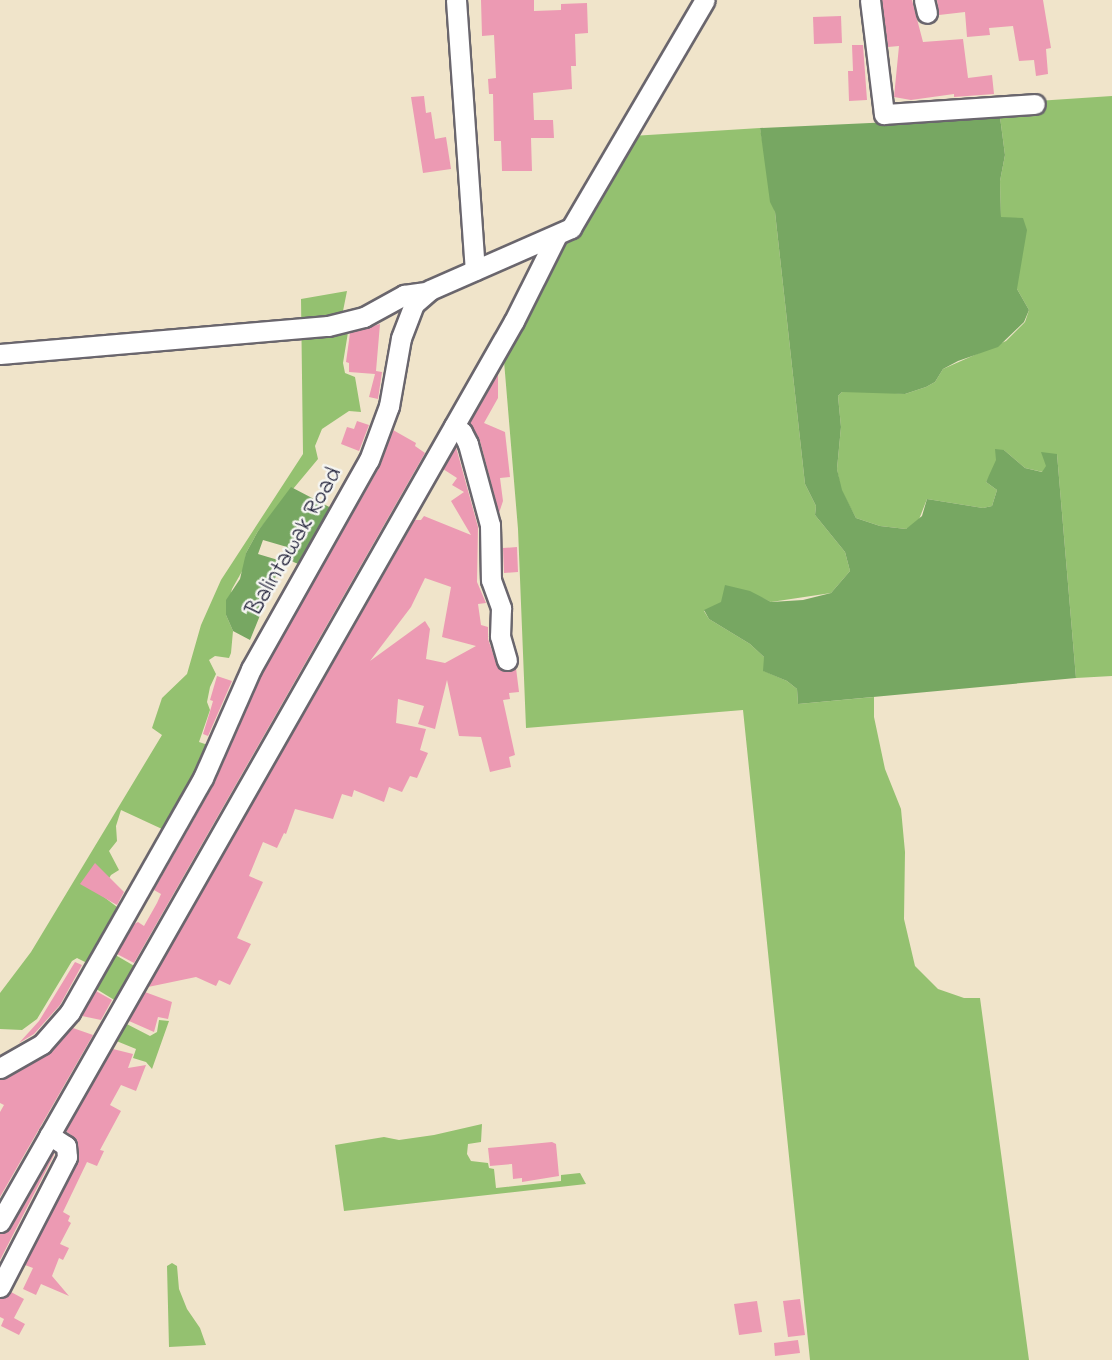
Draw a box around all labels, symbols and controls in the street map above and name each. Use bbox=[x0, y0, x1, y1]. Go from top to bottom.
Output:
street label: Balintawak Road bbox=[241, 462, 349, 622]

